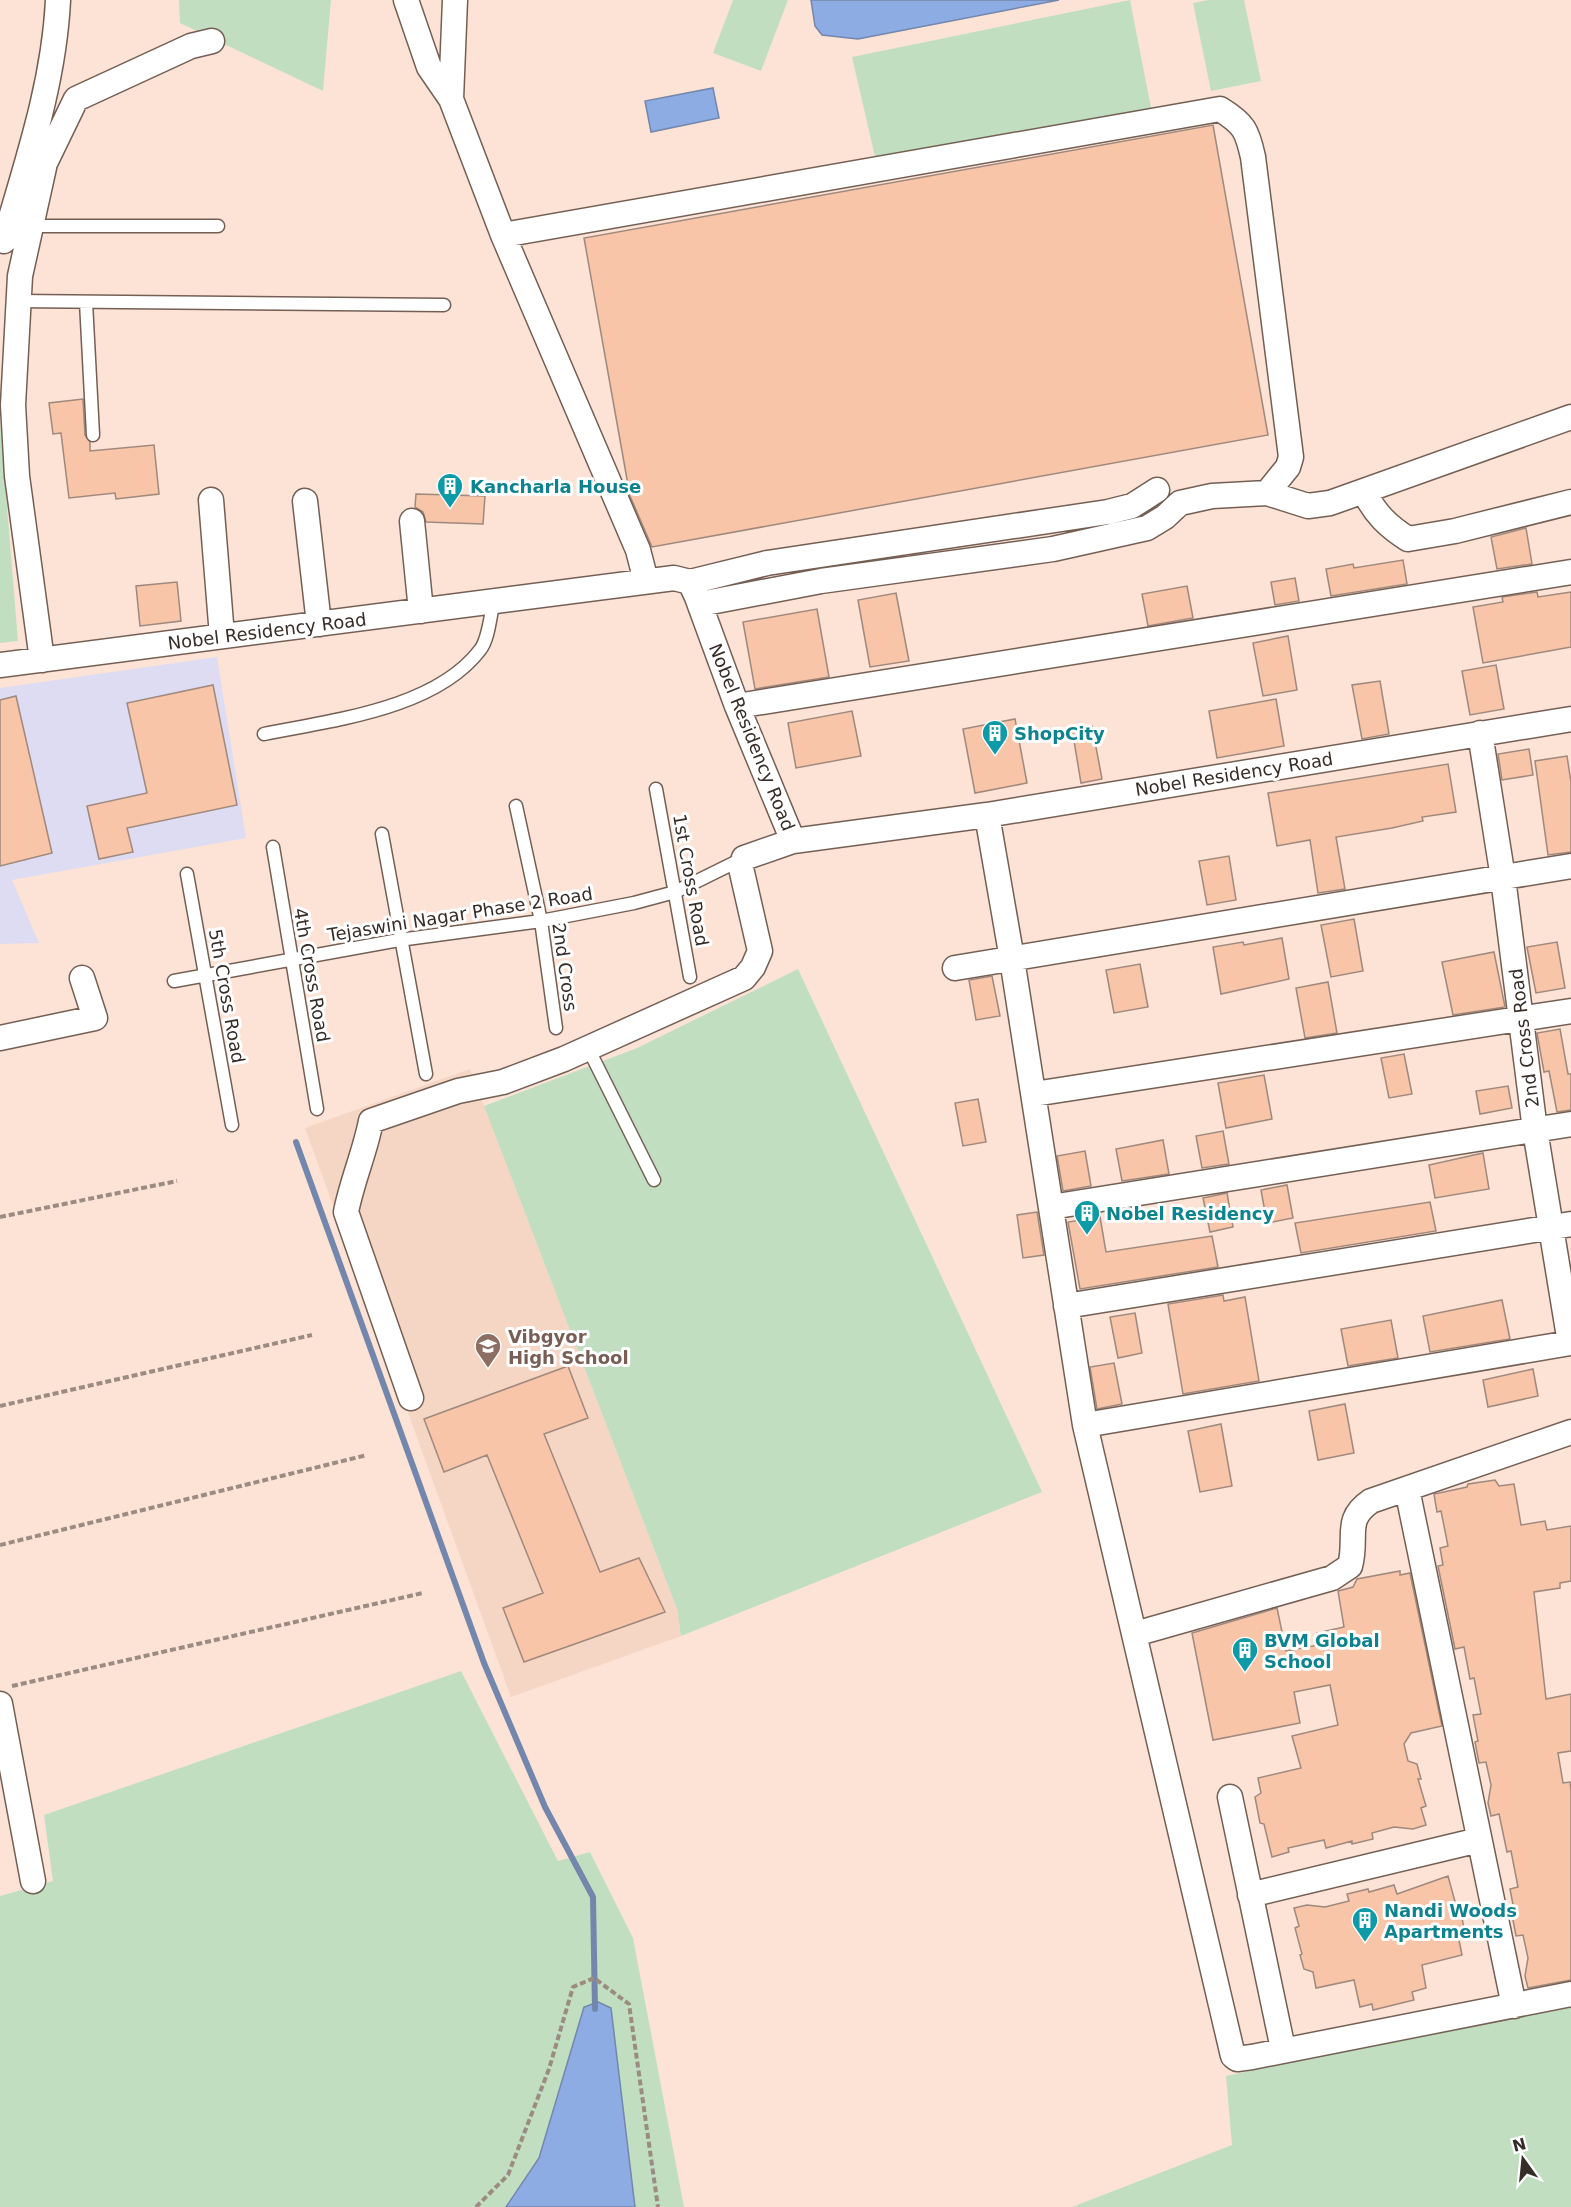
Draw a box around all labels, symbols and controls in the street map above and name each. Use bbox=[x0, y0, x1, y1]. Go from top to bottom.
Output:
building icon: Kancharla House bbox=[435, 471, 465, 509]
place label: Kancharla House bbox=[470, 476, 641, 497]
street label: Nobel Residency Road bbox=[166, 608, 368, 654]
street label: Nobel Residency Road bbox=[705, 640, 799, 834]
building icon: ShopCity bbox=[980, 718, 1010, 756]
place label: ShopCity bbox=[1014, 723, 1105, 744]
street label: Nobel Residency Road bbox=[1133, 748, 1335, 800]
street label: 1st Cross Road bbox=[669, 812, 713, 948]
street label: Tejaswini Nagar Phase 2 Road bbox=[325, 883, 594, 946]
street label: 4th Cross Road bbox=[290, 906, 334, 1044]
street label: 2nd Cross bbox=[548, 921, 582, 1013]
street label: 5th Cross Road bbox=[205, 927, 249, 1065]
street label: 2nd Cross Road bbox=[1505, 967, 1543, 1109]
building icon: Nobel Residency bbox=[1072, 1198, 1102, 1236]
place label: Nobel Residency bbox=[1106, 1203, 1274, 1224]
place label: Vibgyor High School bbox=[508, 1326, 629, 1368]
school or university icon: Vibgyor High School bbox=[473, 1331, 503, 1369]
place label: BVM Global School bbox=[1264, 1630, 1380, 1672]
building icon: BVM Global School bbox=[1230, 1635, 1260, 1673]
place label: Nandi Woods Apartments bbox=[1384, 1900, 1517, 1942]
building icon: Nandi Woods Apartments bbox=[1350, 1905, 1380, 1943]
north arrow bbox=[1493, 2129, 1553, 2189]
text: N bbox=[1510, 2134, 1528, 2156]

